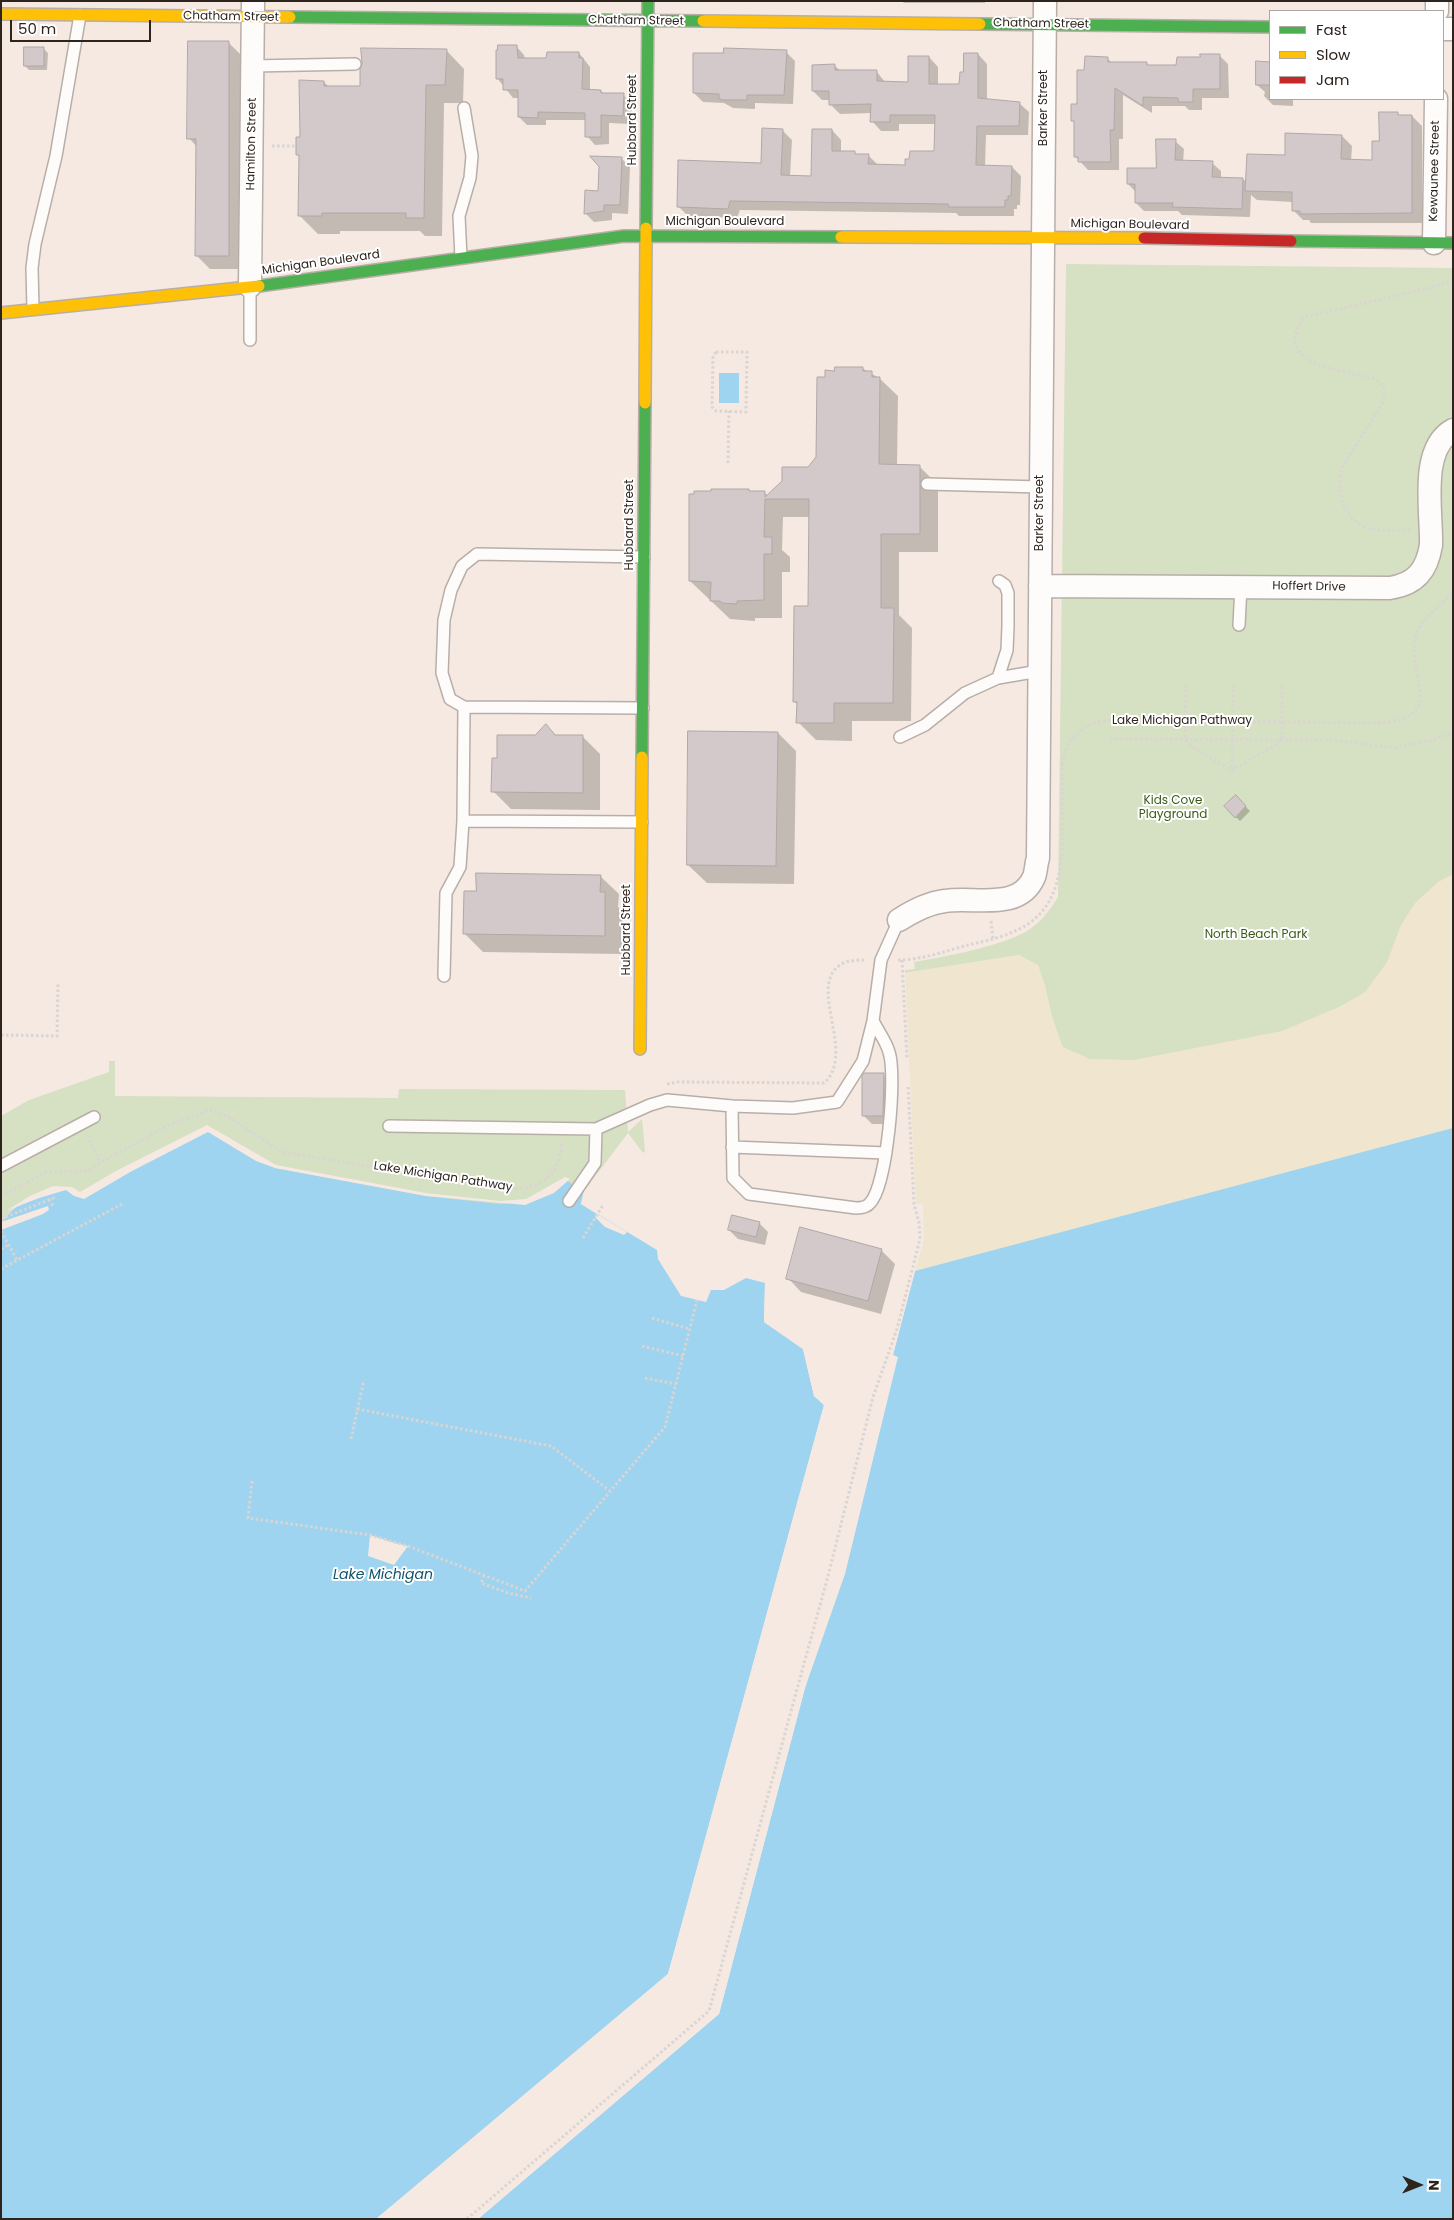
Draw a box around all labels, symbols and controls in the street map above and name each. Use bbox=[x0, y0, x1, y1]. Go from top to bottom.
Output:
street label: Chatham Street bbox=[183, 9, 279, 25]
scale bar bbox=[12, 10, 154, 42]
legend bbox=[1269, 10, 1444, 100]
street label: Chatham Street bbox=[588, 13, 684, 29]
street label: Chatham Street bbox=[993, 16, 1089, 32]
text: 50 m bbox=[18, 18, 56, 39]
text: Fast bbox=[1316, 19, 1347, 40]
text: Slow bbox=[1316, 44, 1350, 65]
text: Jam bbox=[1316, 69, 1350, 90]
street label: Barker Street bbox=[1037, 70, 1051, 146]
street label: Hubbard Street bbox=[626, 74, 640, 166]
street label: Hamilton Street bbox=[244, 98, 260, 190]
street label: Kewaunee Street bbox=[1427, 120, 1443, 222]
street label: Michigan Boulevard bbox=[666, 215, 784, 229]
street label: Michigan Boulevard bbox=[1070, 217, 1190, 233]
street label: Michigan Boulevard bbox=[261, 248, 381, 278]
street label: Barker Street bbox=[1033, 475, 1047, 551]
street label: Hubbard Street bbox=[623, 479, 637, 571]
street label: Hoffert Drive bbox=[1272, 579, 1346, 595]
street label: Lake Michigan Pathway bbox=[1112, 714, 1252, 728]
park label: Kids Cove Playground bbox=[1139, 794, 1207, 822]
street label: Hubbard Street bbox=[620, 884, 634, 976]
park label: North Beach Park bbox=[1205, 928, 1307, 942]
street label: Lake Michigan Pathway bbox=[373, 1159, 513, 1195]
water label: Lake Michigan bbox=[333, 1567, 433, 1583]
north arrow bbox=[1394, 2160, 1444, 2210]
text: N bbox=[1424, 2180, 1444, 2191]

